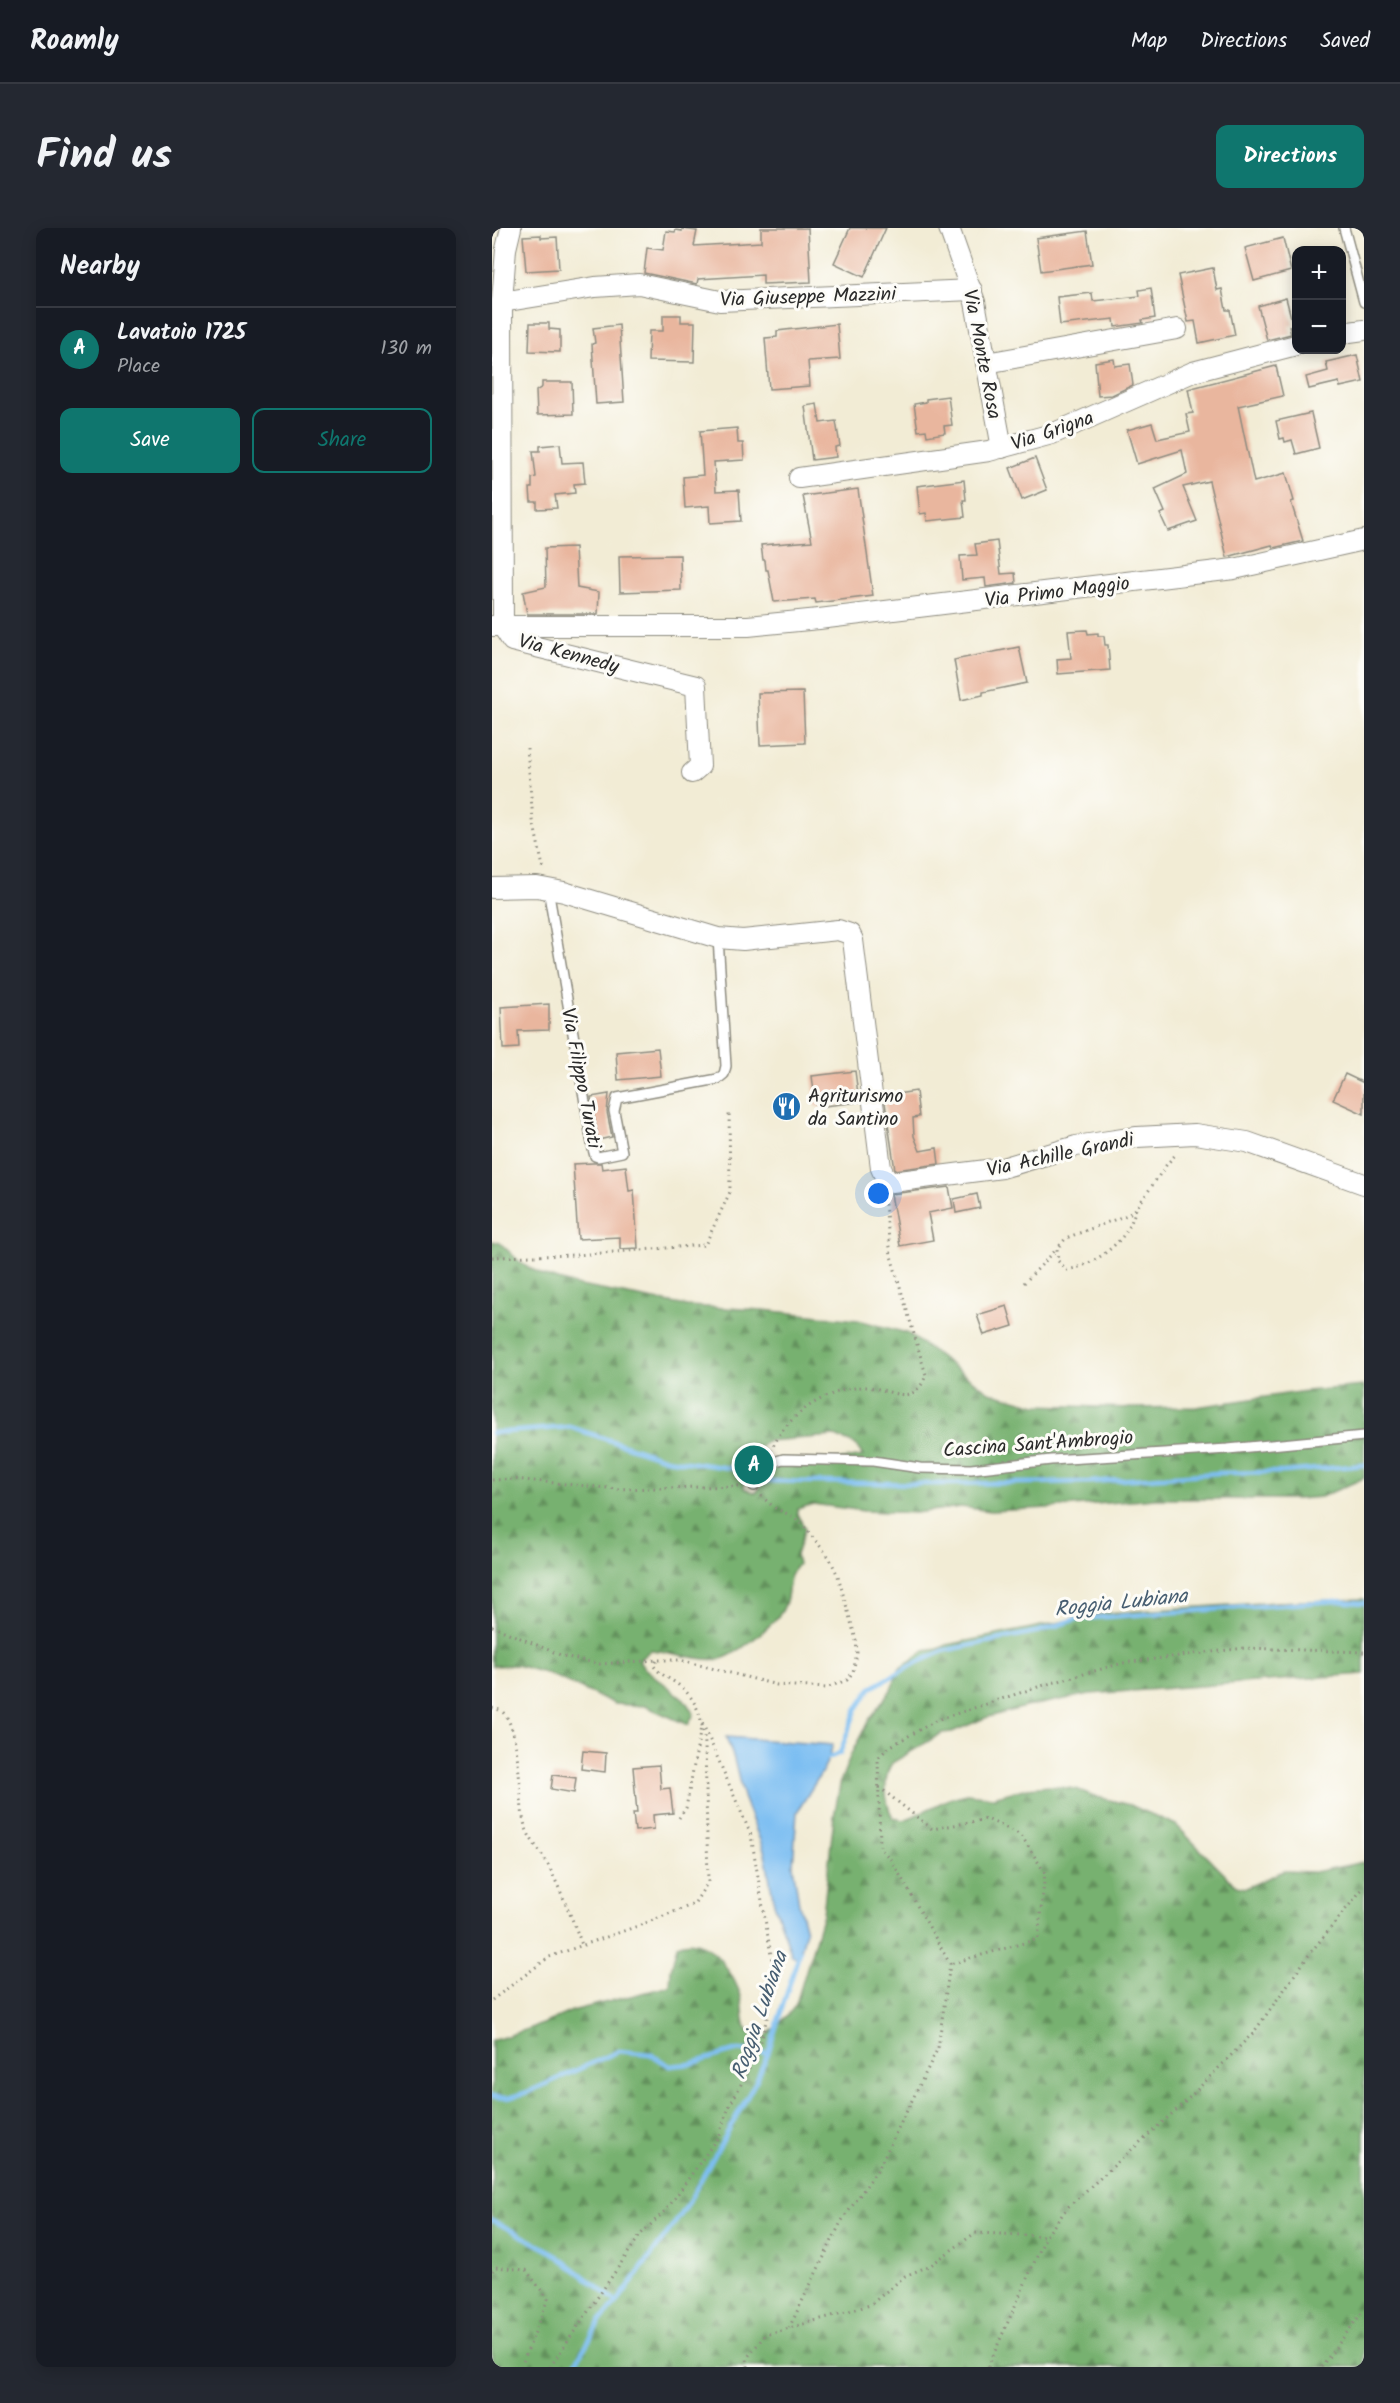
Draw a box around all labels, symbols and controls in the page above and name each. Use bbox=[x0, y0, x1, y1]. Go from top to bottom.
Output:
text: Roamly bbox=[30, 19, 119, 64]
text: Map bbox=[1131, 25, 1167, 58]
text: Directions bbox=[1200, 25, 1287, 58]
text: Saved bbox=[1320, 25, 1370, 58]
text: Find us bbox=[36, 123, 172, 190]
button: Directions bbox=[1216, 125, 1364, 188]
text: Nearby bbox=[60, 246, 140, 288]
map controls bbox=[1292, 246, 1346, 354]
button: + bbox=[1292, 246, 1346, 300]
street label: Via Giuseppe Mazzini bbox=[720, 279, 898, 317]
street label: Via Monte Rosa bbox=[953, 287, 1009, 422]
button: − bbox=[1292, 300, 1346, 354]
text: Lavatoio 1725 bbox=[117, 316, 246, 351]
text: A bbox=[73, 333, 86, 365]
text: 130 m bbox=[380, 333, 432, 365]
text: Place bbox=[117, 351, 160, 383]
street label: Via Grigna bbox=[1007, 403, 1098, 461]
button: Save bbox=[60, 408, 240, 473]
button: Share bbox=[252, 408, 432, 473]
street label: Via Primo Maggio bbox=[983, 568, 1132, 618]
street label: Via Kennedy bbox=[514, 626, 623, 684]
street label: Via Filippo Turati bbox=[551, 1005, 610, 1153]
place label: Agriturismo da Santino bbox=[808, 1081, 903, 1136]
restaurant icon: Agriturismo da Santino bbox=[771, 1090, 803, 1122]
street label: Via Achille Grandi bbox=[984, 1124, 1138, 1187]
your location bbox=[864, 1179, 893, 1208]
street label: Cascina Sant'Ambrogio bbox=[942, 1422, 1134, 1468]
pin: A bbox=[734, 1442, 774, 1488]
water label: Roggia Lubiana bbox=[1053, 1580, 1190, 1627]
water label: Roggia Lubiana bbox=[723, 1946, 798, 2084]

